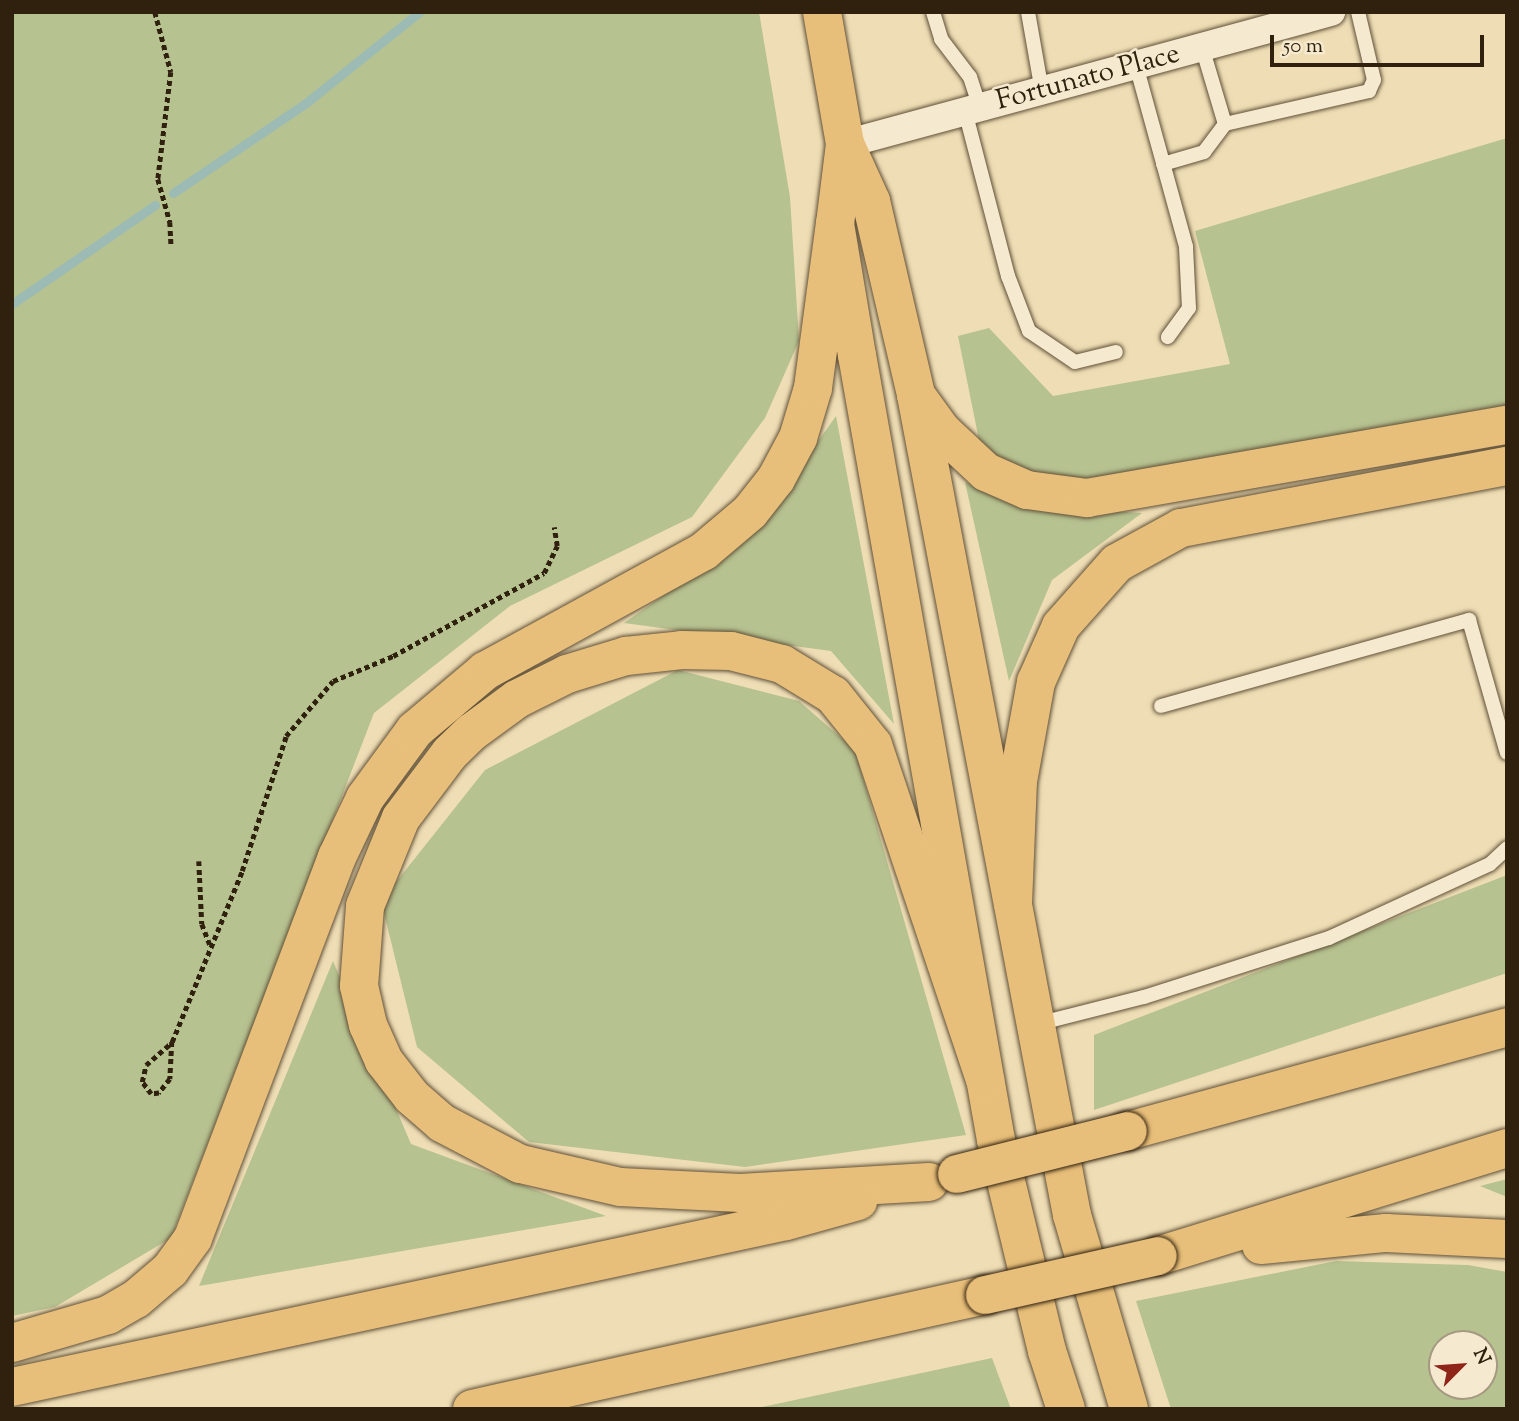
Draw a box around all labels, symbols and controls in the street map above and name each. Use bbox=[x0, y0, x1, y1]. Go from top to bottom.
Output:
scale bar bbox=[1274, 21, 1488, 65]
text: 50 m bbox=[1283, 32, 1323, 62]
street label: Fortunato Place bbox=[993, 37, 1183, 119]
north arrow bbox=[1428, 1330, 1498, 1400]
text: N bbox=[1465, 1344, 1496, 1369]

